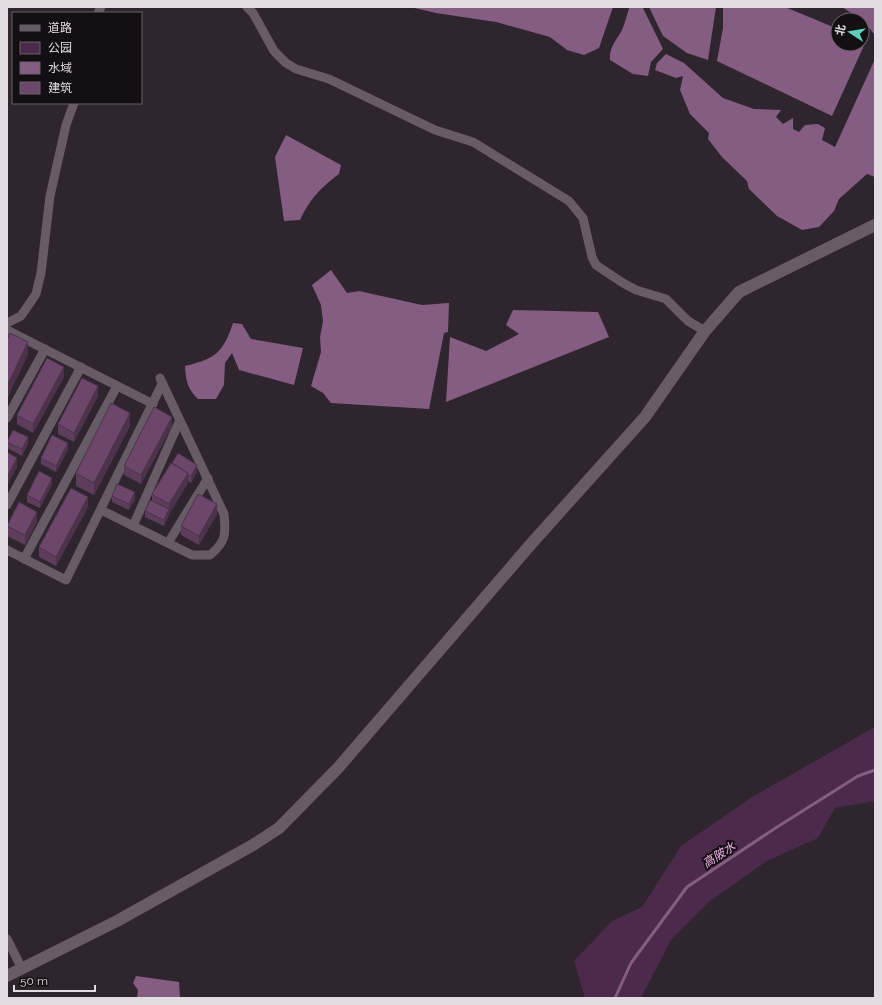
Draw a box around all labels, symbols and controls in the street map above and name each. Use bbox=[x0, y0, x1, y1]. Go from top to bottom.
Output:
legend bbox=[12, 12, 142, 104]
north arrow bbox=[830, 12, 870, 52]
text: 道路 bbox=[48, 21, 72, 35]
text: 北 bbox=[833, 23, 848, 37]
text: 公园 bbox=[48, 41, 72, 55]
text: 水域 bbox=[48, 61, 72, 75]
text: 建筑 bbox=[48, 81, 72, 95]
water label: 高陂水 bbox=[700, 839, 739, 871]
scale bar bbox=[14, 967, 95, 993]
text: 50 m bbox=[20, 974, 48, 988]

